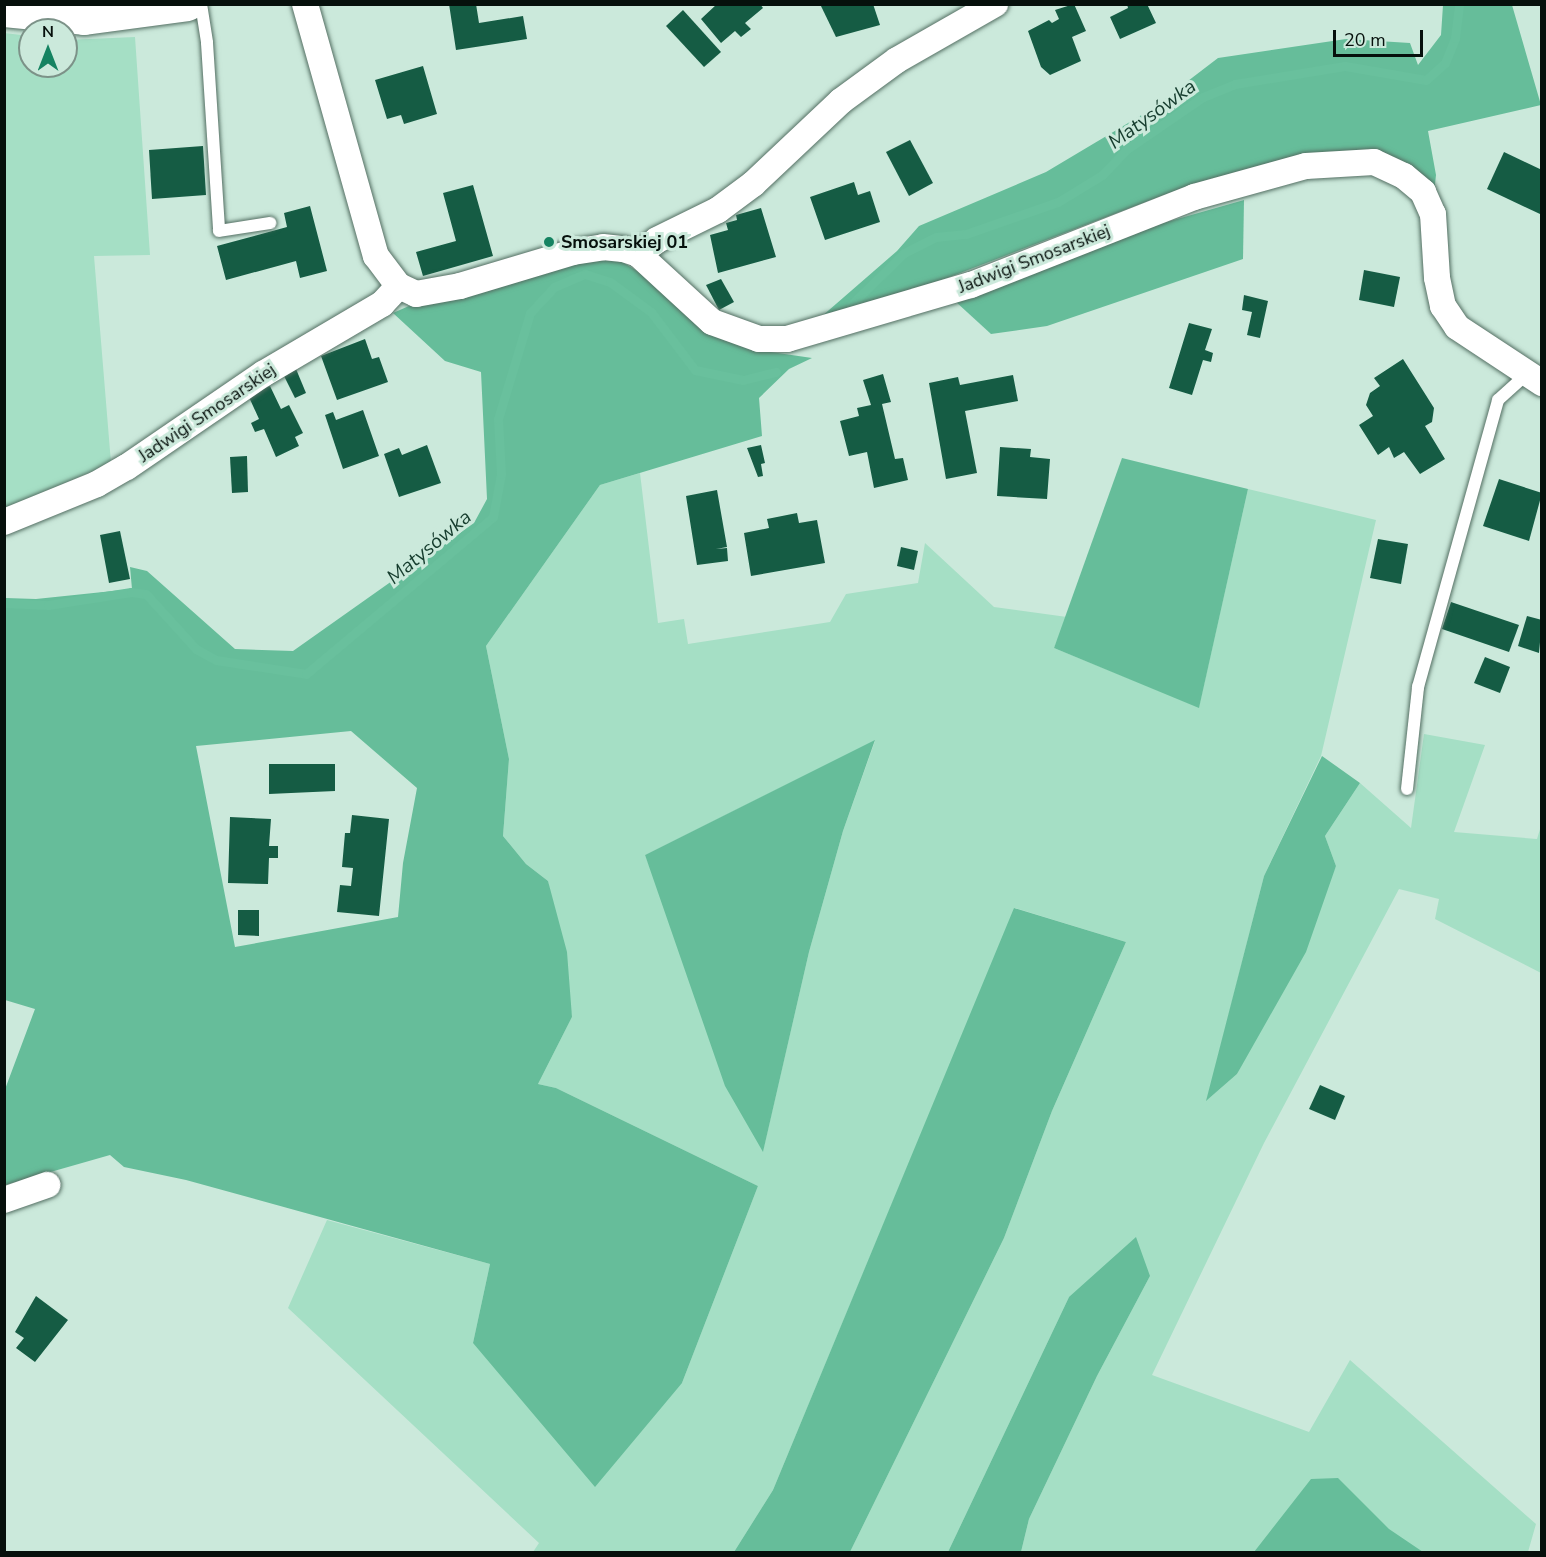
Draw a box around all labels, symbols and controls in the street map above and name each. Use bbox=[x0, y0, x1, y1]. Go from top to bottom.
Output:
north arrow bbox=[18, 18, 78, 78]
scale bar bbox=[1336, 18, 1426, 56]
text: N bbox=[42, 21, 54, 43]
text: 20 m bbox=[1344, 28, 1386, 52]
water label: Matysówka bbox=[1103, 74, 1201, 154]
street label: Jadwigi Smosarskiej bbox=[955, 220, 1113, 298]
place label: Smosarskiej 01 bbox=[561, 231, 688, 253]
marker: Smosarskiej 01 bbox=[542, 235, 556, 249]
street label: Jadwigi Smosarskiej bbox=[134, 359, 280, 467]
water label: Matysówka bbox=[382, 505, 476, 589]

